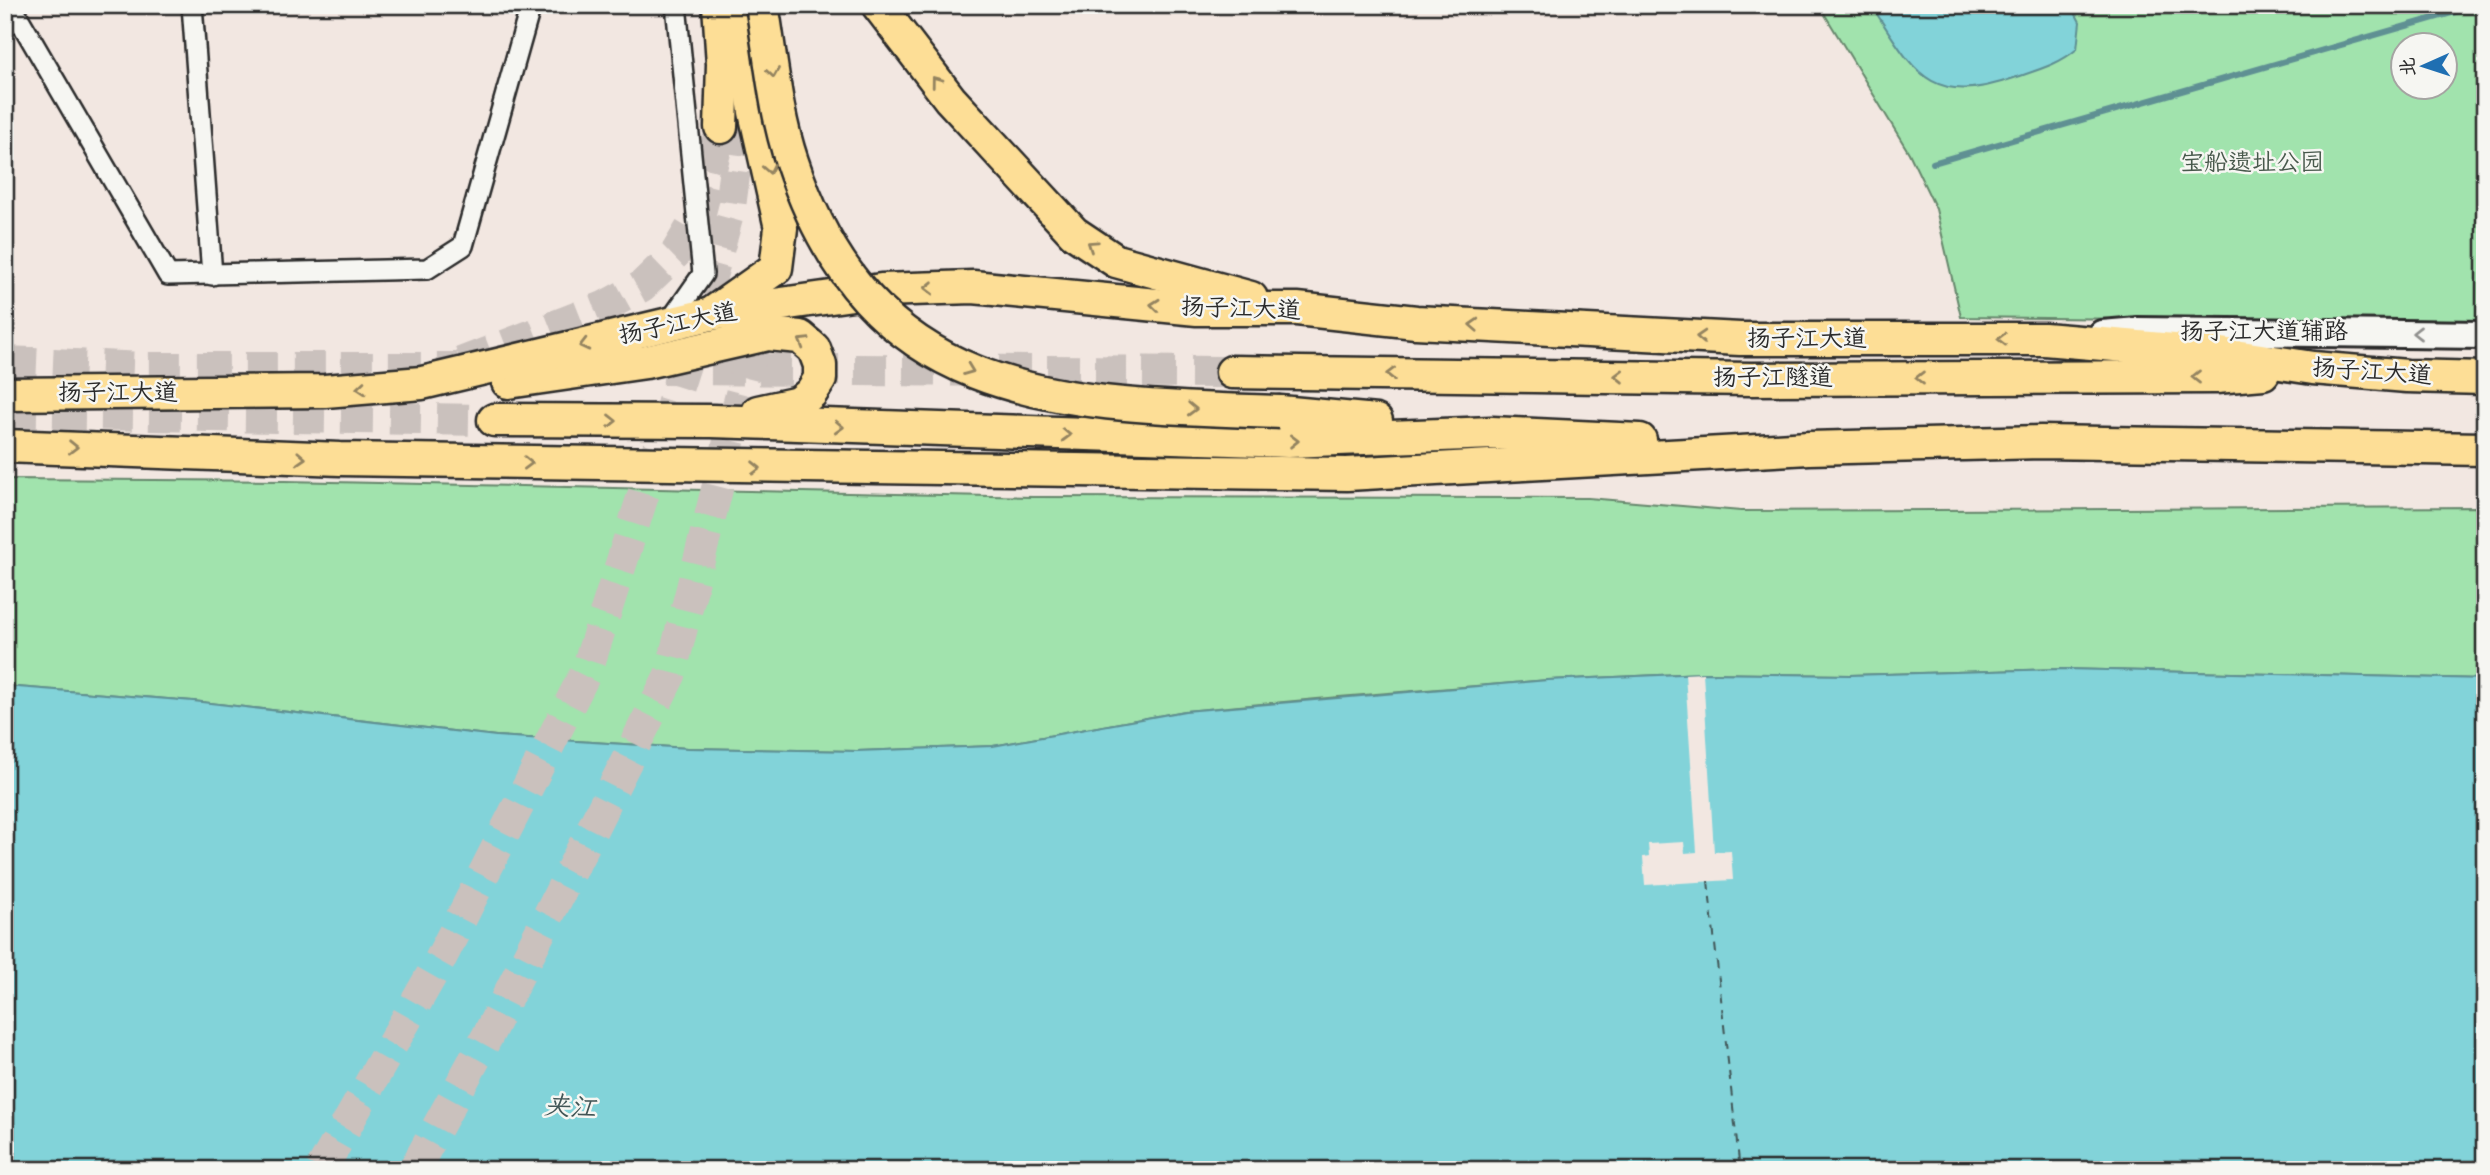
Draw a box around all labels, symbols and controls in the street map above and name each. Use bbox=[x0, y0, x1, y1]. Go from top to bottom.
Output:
north arrow bbox=[2388, 32, 2458, 102]
text: 北 bbox=[2395, 57, 2423, 77]
one-way arrow bbox=[765, 67, 780, 79]
one-way arrow bbox=[932, 76, 945, 89]
park label: 宝船遗址公园 bbox=[2180, 146, 2324, 180]
one-way arrow bbox=[760, 163, 775, 175]
one-way arrow bbox=[1087, 241, 1100, 254]
one-way arrow bbox=[923, 281, 934, 296]
street label: 扬子江大道 bbox=[1180, 290, 1302, 328]
street label: 扬子江大道 bbox=[616, 295, 740, 353]
one-way arrow bbox=[1149, 298, 1160, 313]
street label: 扬子江大道辅路 bbox=[2180, 315, 2348, 349]
one-way arrow bbox=[1468, 318, 1479, 333]
street label: 扬子江大道 bbox=[1747, 322, 1867, 356]
one-way arrow bbox=[2411, 325, 2422, 340]
one-way arrow bbox=[1695, 330, 1706, 345]
one-way arrow bbox=[1996, 331, 2007, 347]
one-way arrow bbox=[578, 337, 590, 351]
one-way arrow bbox=[798, 337, 811, 350]
street label: 扬子江大道 bbox=[2311, 351, 2433, 393]
street label: 扬子江隧道 bbox=[1713, 361, 1833, 395]
one-way arrow bbox=[963, 362, 975, 376]
one-way arrow bbox=[1385, 366, 1396, 381]
one-way arrow bbox=[1613, 368, 1623, 384]
one-way arrow bbox=[2190, 369, 2201, 385]
one-way arrow bbox=[1914, 370, 1924, 386]
street label: 扬子江大道 bbox=[58, 376, 178, 410]
one-way arrow bbox=[355, 380, 366, 395]
one-way arrow bbox=[1187, 401, 1198, 416]
one-way arrow bbox=[607, 413, 617, 429]
one-way arrow bbox=[834, 419, 845, 434]
one-way arrow bbox=[1061, 428, 1072, 443]
one-way arrow bbox=[1289, 433, 1300, 449]
one-way arrow bbox=[68, 440, 79, 455]
one-way arrow bbox=[296, 450, 307, 465]
one-way arrow bbox=[523, 455, 534, 471]
one-way arrow bbox=[750, 460, 761, 475]
water label: 夹江 bbox=[543, 1087, 598, 1127]

